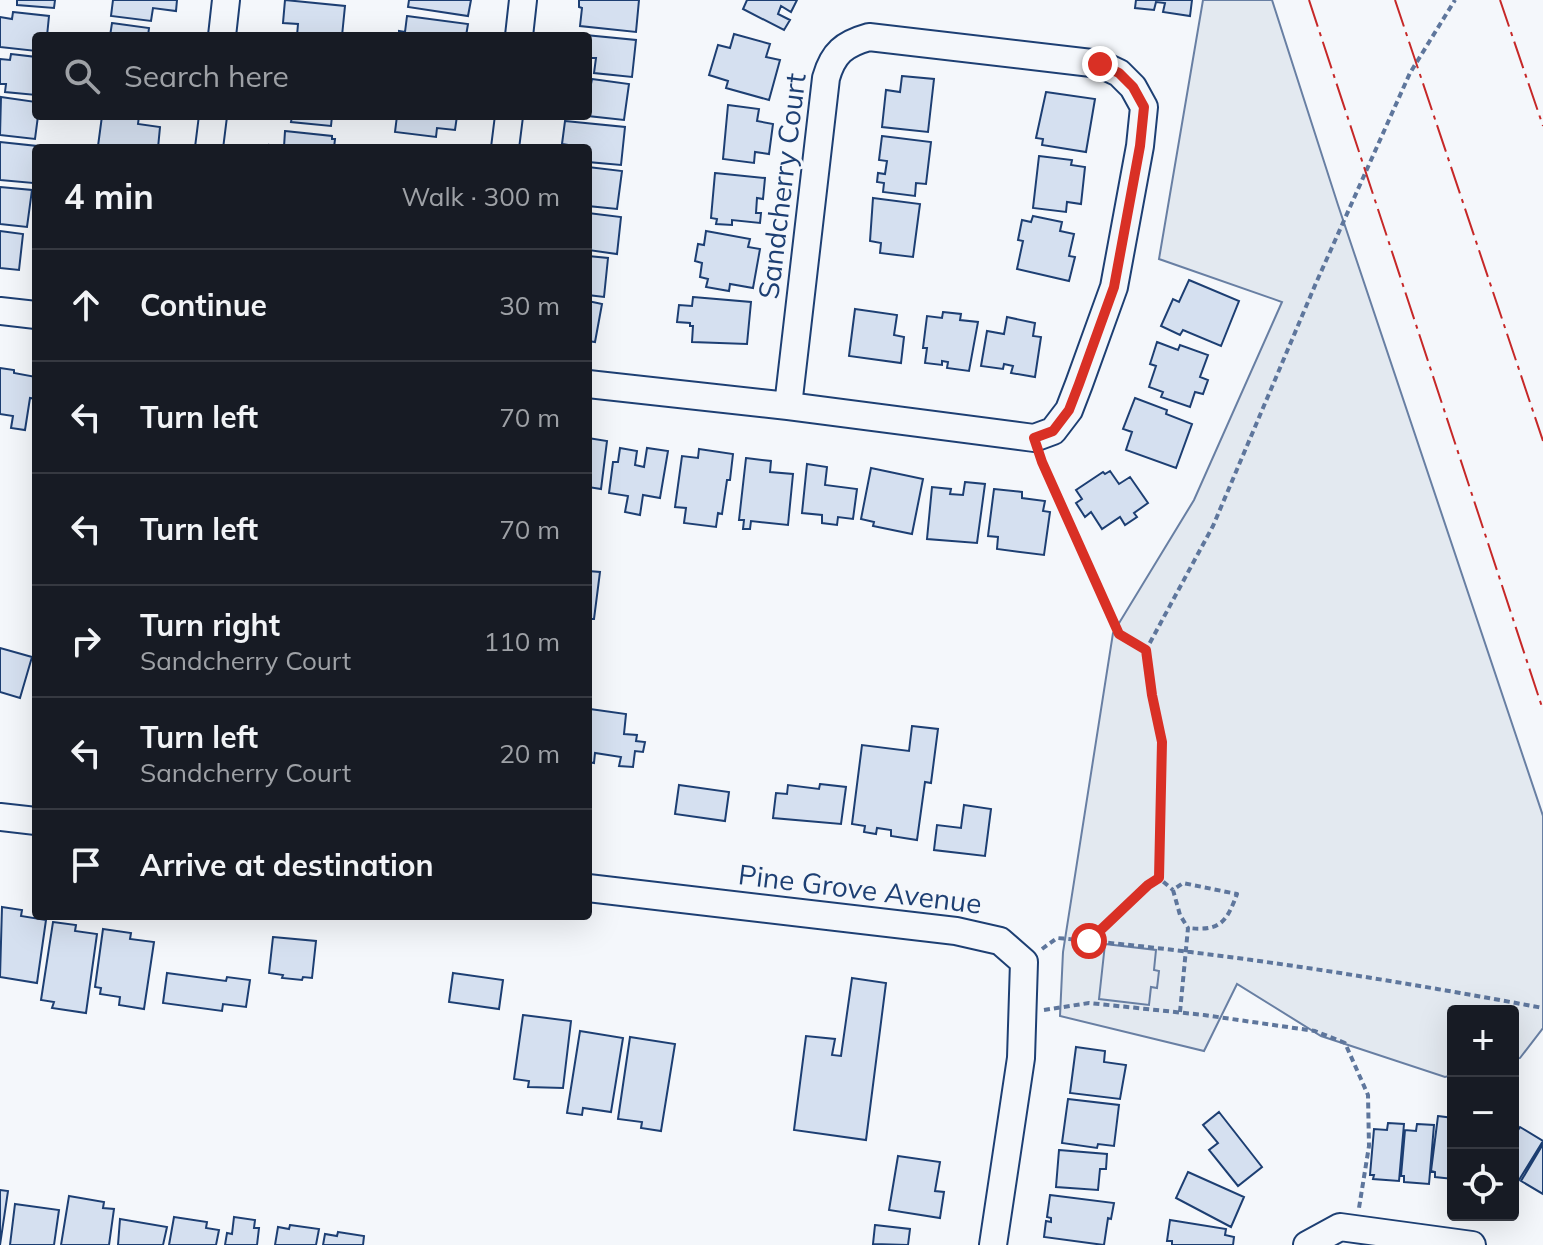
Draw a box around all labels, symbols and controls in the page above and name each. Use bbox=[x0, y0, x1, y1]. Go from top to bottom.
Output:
search box bbox=[32, 32, 592, 120]
route end bbox=[1082, 46, 1118, 82]
icon: search bbox=[60, 54, 104, 98]
text: Search here bbox=[124, 57, 289, 95]
street label: Sandcherry Court bbox=[750, 71, 813, 301]
text: 4 min bbox=[64, 175, 154, 218]
text: Walk · 300 m bbox=[401, 180, 560, 213]
icon: ahead bbox=[64, 283, 108, 327]
text: Continue bbox=[140, 286, 267, 324]
text: 30 m bbox=[499, 289, 560, 322]
icon: left bbox=[64, 395, 108, 439]
text: Turn left bbox=[140, 398, 258, 436]
text: 70 m bbox=[499, 401, 560, 434]
icon: left bbox=[64, 507, 108, 551]
text: Turn left bbox=[140, 510, 258, 548]
text: 70 m bbox=[499, 513, 560, 546]
text: Turn right bbox=[140, 606, 280, 644]
icon: right bbox=[64, 619, 108, 663]
text: 110 m bbox=[484, 625, 560, 658]
text: Sandcherry Court bbox=[140, 644, 351, 677]
text: Turn left bbox=[140, 718, 258, 756]
icon: left bbox=[64, 731, 108, 775]
text: 20 m bbox=[499, 737, 560, 770]
text: Sandcherry Court bbox=[140, 756, 351, 789]
icon: arrive bbox=[64, 843, 108, 887]
text: Arrive at destination bbox=[140, 846, 434, 884]
street label: Pine Grove Avenue bbox=[736, 856, 984, 921]
route start bbox=[1071, 923, 1107, 959]
map controls bbox=[1447, 1005, 1519, 1221]
button: + bbox=[1447, 1005, 1519, 1077]
button: − bbox=[1447, 1077, 1519, 1149]
button: locate bbox=[1447, 1149, 1519, 1221]

